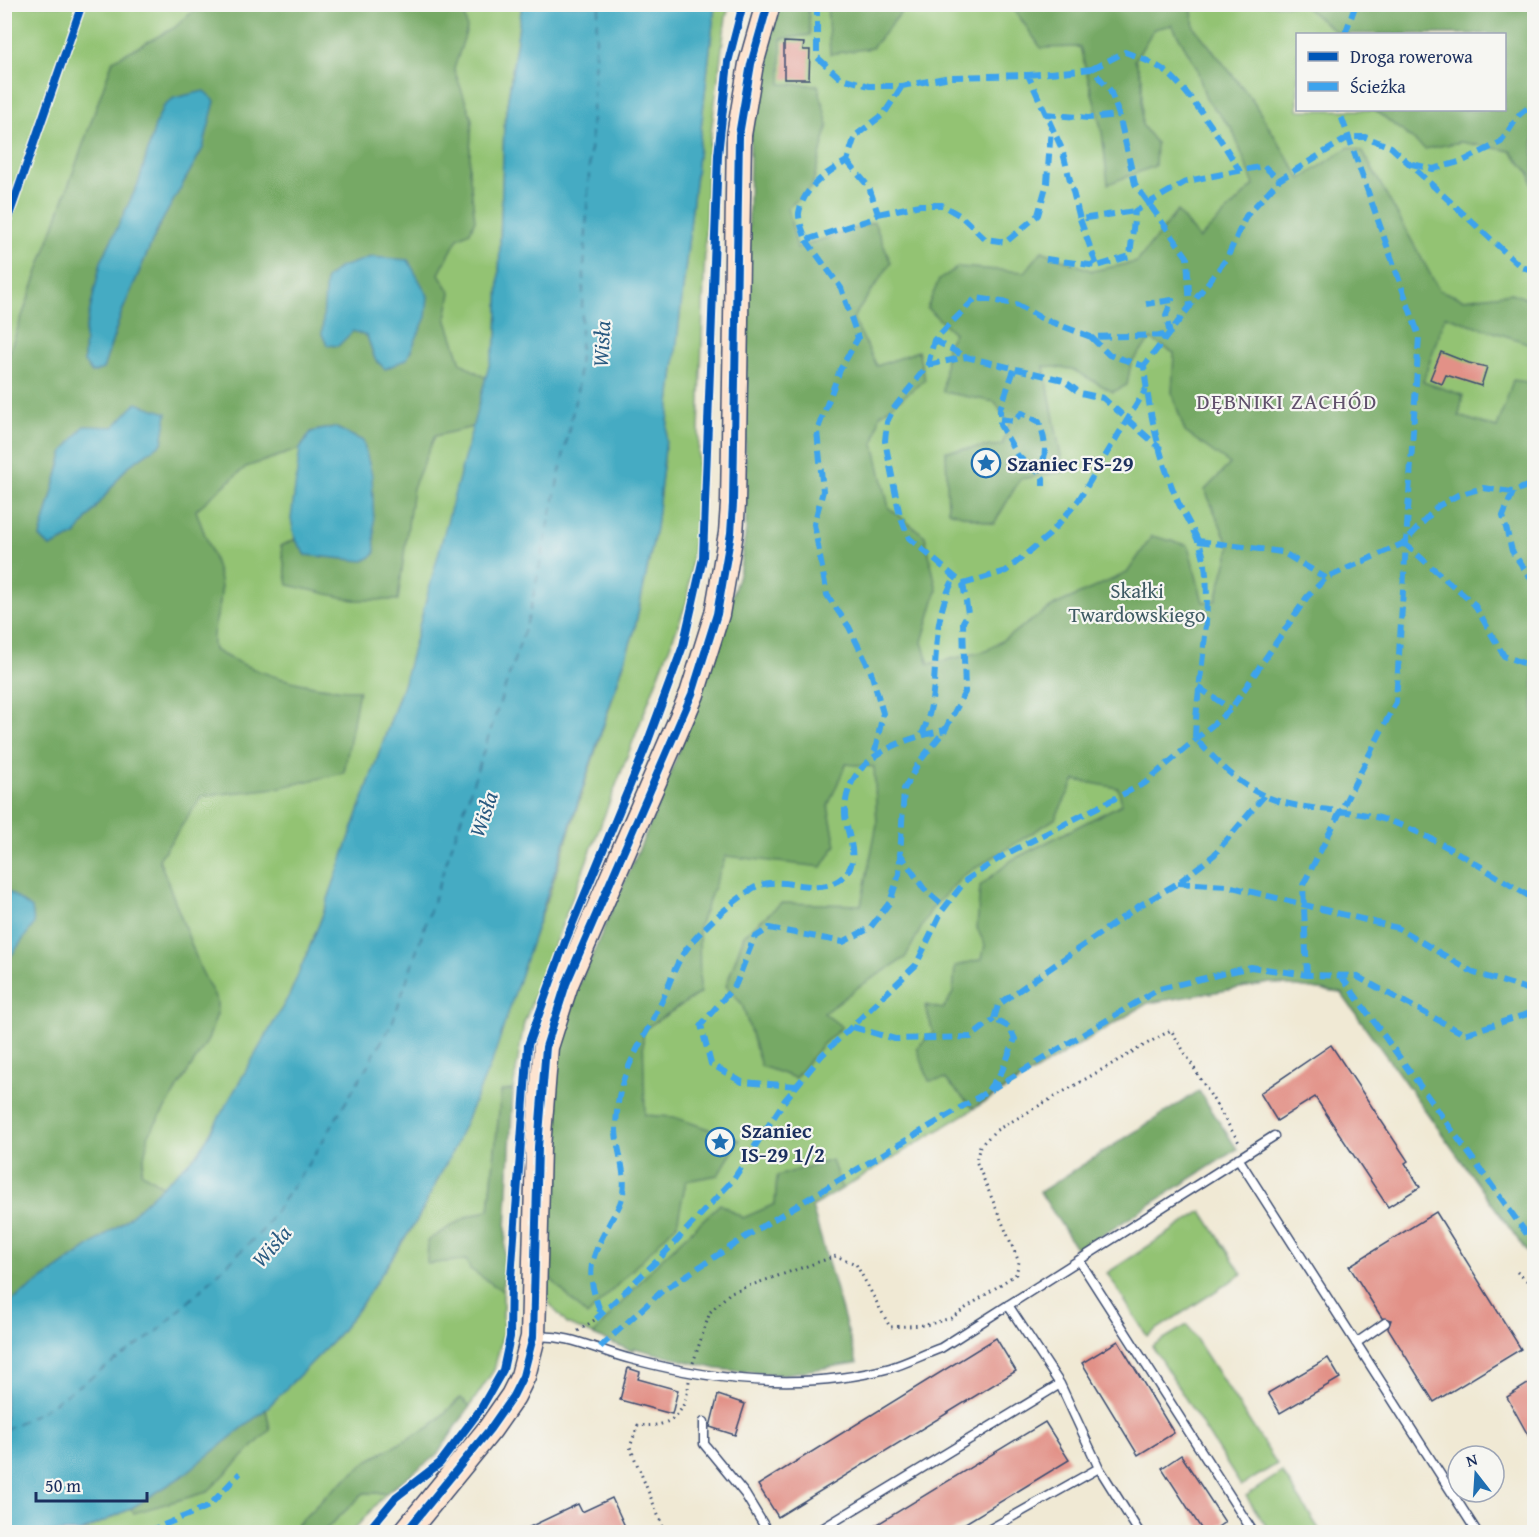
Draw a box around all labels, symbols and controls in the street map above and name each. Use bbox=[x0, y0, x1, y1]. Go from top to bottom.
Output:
legend bbox=[1296, 33, 1506, 111]
text: Droga rowerowa bbox=[1350, 43, 1473, 70]
text: Ścieżka bbox=[1350, 73, 1406, 100]
water label: Wisła bbox=[584, 320, 618, 368]
district label: DĘBNIKI ZACHÓD bbox=[1196, 385, 1378, 417]
place icon: Szaniec FS-29 bbox=[970, 447, 1002, 479]
place label: Szaniec FS-29 bbox=[1007, 448, 1134, 479]
park label: Skałki Twardowskiego bbox=[1068, 575, 1206, 630]
water label: Wisła bbox=[460, 787, 506, 841]
place label: Szaniec IS-29 1/2 bbox=[741, 1115, 825, 1170]
place icon: Szaniec IS-29 1/2 bbox=[704, 1126, 736, 1158]
water label: Wisła bbox=[244, 1218, 298, 1274]
north arrow bbox=[1446, 1444, 1506, 1504]
text: N bbox=[1463, 1447, 1481, 1473]
scale bar bbox=[36, 1465, 147, 1503]
text: 50 m bbox=[45, 1472, 81, 1499]

